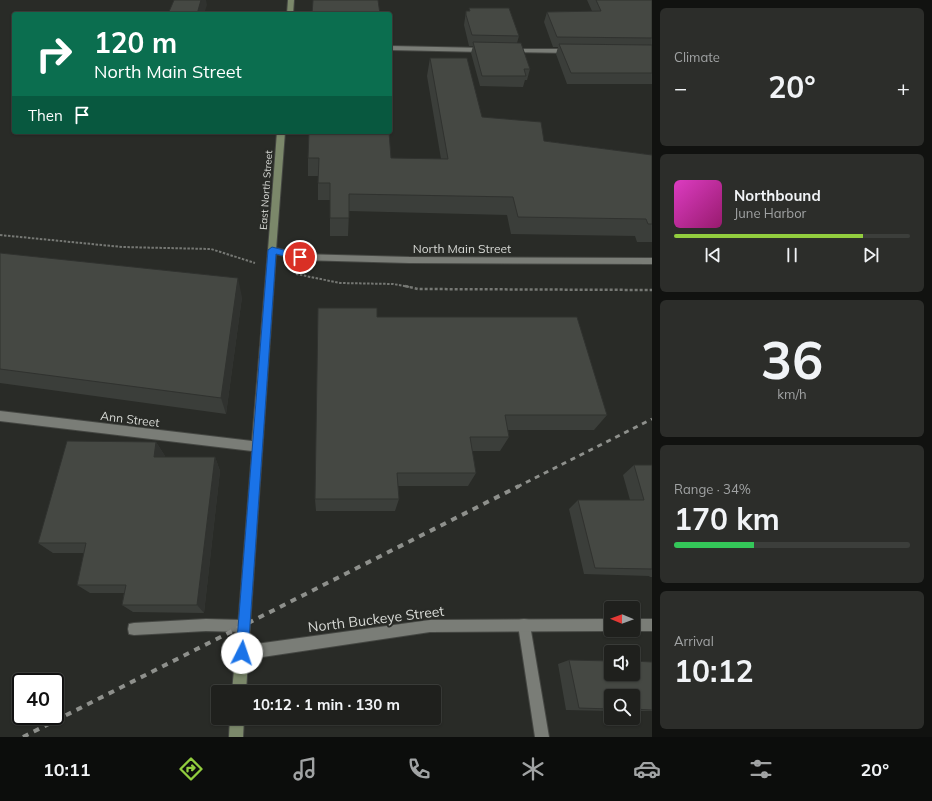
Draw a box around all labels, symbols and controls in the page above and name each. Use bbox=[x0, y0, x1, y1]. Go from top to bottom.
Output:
text: 120 m bbox=[94, 25, 177, 60]
icon: right bbox=[28, 28, 80, 80]
text: Climate bbox=[674, 49, 720, 65]
text: North Main Street bbox=[94, 60, 242, 83]
text: 20° bbox=[768, 68, 816, 106]
text: − bbox=[674, 74, 687, 102]
text: + bbox=[897, 74, 910, 102]
icon: arrive bbox=[71, 104, 93, 126]
text: Then bbox=[28, 106, 63, 125]
street label: East North Street bbox=[257, 149, 275, 230]
text: Northbound bbox=[734, 186, 821, 205]
text: June Harbor bbox=[734, 205, 806, 221]
pin bbox=[283, 240, 317, 274]
street label: North Main Street bbox=[413, 241, 511, 256]
icon: previous bbox=[702, 244, 724, 266]
icon: pause bbox=[781, 244, 803, 266]
icon: next bbox=[860, 244, 882, 266]
icon: arrive bbox=[289, 246, 311, 268]
text: 36 bbox=[761, 327, 823, 392]
text: km/h bbox=[777, 386, 807, 402]
street label: Ann Street bbox=[100, 408, 160, 430]
text: Range · 34% bbox=[674, 481, 751, 497]
text: 170 km bbox=[674, 500, 780, 538]
north arrow bbox=[604, 601, 640, 637]
map controls bbox=[604, 601, 640, 725]
street label: North Buckeye Street bbox=[307, 602, 445, 636]
position arrow bbox=[221, 632, 263, 674]
text: Arrival bbox=[674, 633, 714, 649]
button: sound bbox=[604, 645, 640, 681]
text: 10:12 bbox=[674, 652, 753, 690]
speed limit sign: 40 bbox=[12, 673, 64, 725]
button: search bbox=[604, 689, 640, 725]
text: 10:12 · 1 min · 130 m bbox=[252, 695, 400, 714]
icon: directions bbox=[177, 755, 205, 783]
icon: music bbox=[291, 755, 319, 783]
icon: phone bbox=[405, 755, 433, 783]
icon: climate bbox=[519, 755, 547, 783]
icon: car bbox=[633, 755, 661, 783]
icon: filters bbox=[747, 755, 775, 783]
text: 10:11 bbox=[43, 758, 91, 781]
text: 20° bbox=[861, 758, 889, 781]

